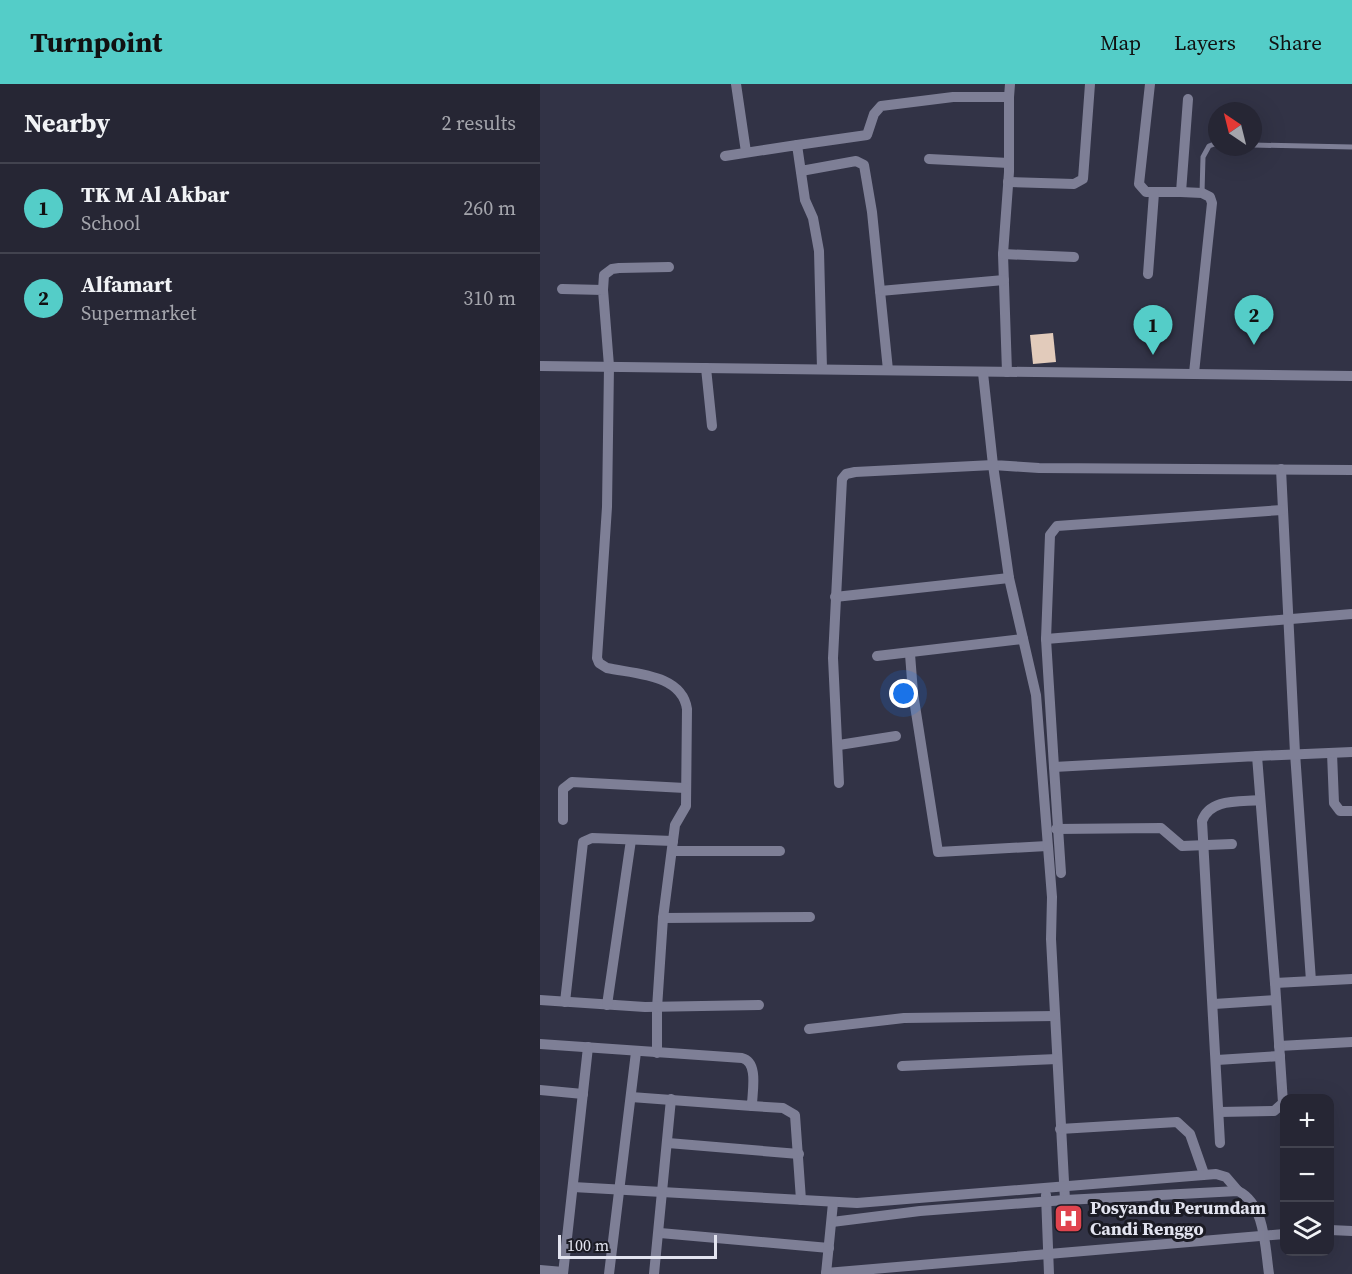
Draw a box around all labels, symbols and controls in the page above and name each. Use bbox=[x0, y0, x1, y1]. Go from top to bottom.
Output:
text: Turnpoint bbox=[30, 23, 162, 61]
text: Map bbox=[1100, 28, 1141, 57]
text: Layers bbox=[1174, 28, 1236, 57]
text: Share bbox=[1269, 28, 1322, 57]
north arrow bbox=[1208, 102, 1262, 156]
text: Nearby bbox=[24, 105, 110, 141]
text: 2 results bbox=[441, 109, 516, 137]
text: TK M Al Akbar bbox=[81, 179, 229, 209]
text: 1 bbox=[38, 194, 49, 222]
text: 260 m bbox=[463, 194, 516, 222]
text: School bbox=[81, 209, 141, 237]
text: Alfamart bbox=[81, 269, 172, 299]
text: 2 bbox=[38, 284, 49, 312]
text: 310 m bbox=[463, 284, 516, 312]
pin: 2 bbox=[1234, 296, 1274, 345]
text: Supermarket bbox=[81, 299, 196, 327]
pin: 1 bbox=[1134, 306, 1172, 355]
your location bbox=[889, 679, 918, 708]
map controls bbox=[1280, 1094, 1334, 1256]
button: + bbox=[1280, 1094, 1334, 1148]
button: − bbox=[1280, 1148, 1334, 1202]
place label: Posyandu Perumdam Candi Renggo bbox=[1090, 1195, 1266, 1241]
hospital icon: Posyandu Perumdam Candi Renggo bbox=[1053, 1202, 1085, 1234]
button: layers bbox=[1280, 1202, 1334, 1256]
scale bar bbox=[558, 1232, 717, 1260]
text: 100 m bbox=[567, 1234, 609, 1256]

